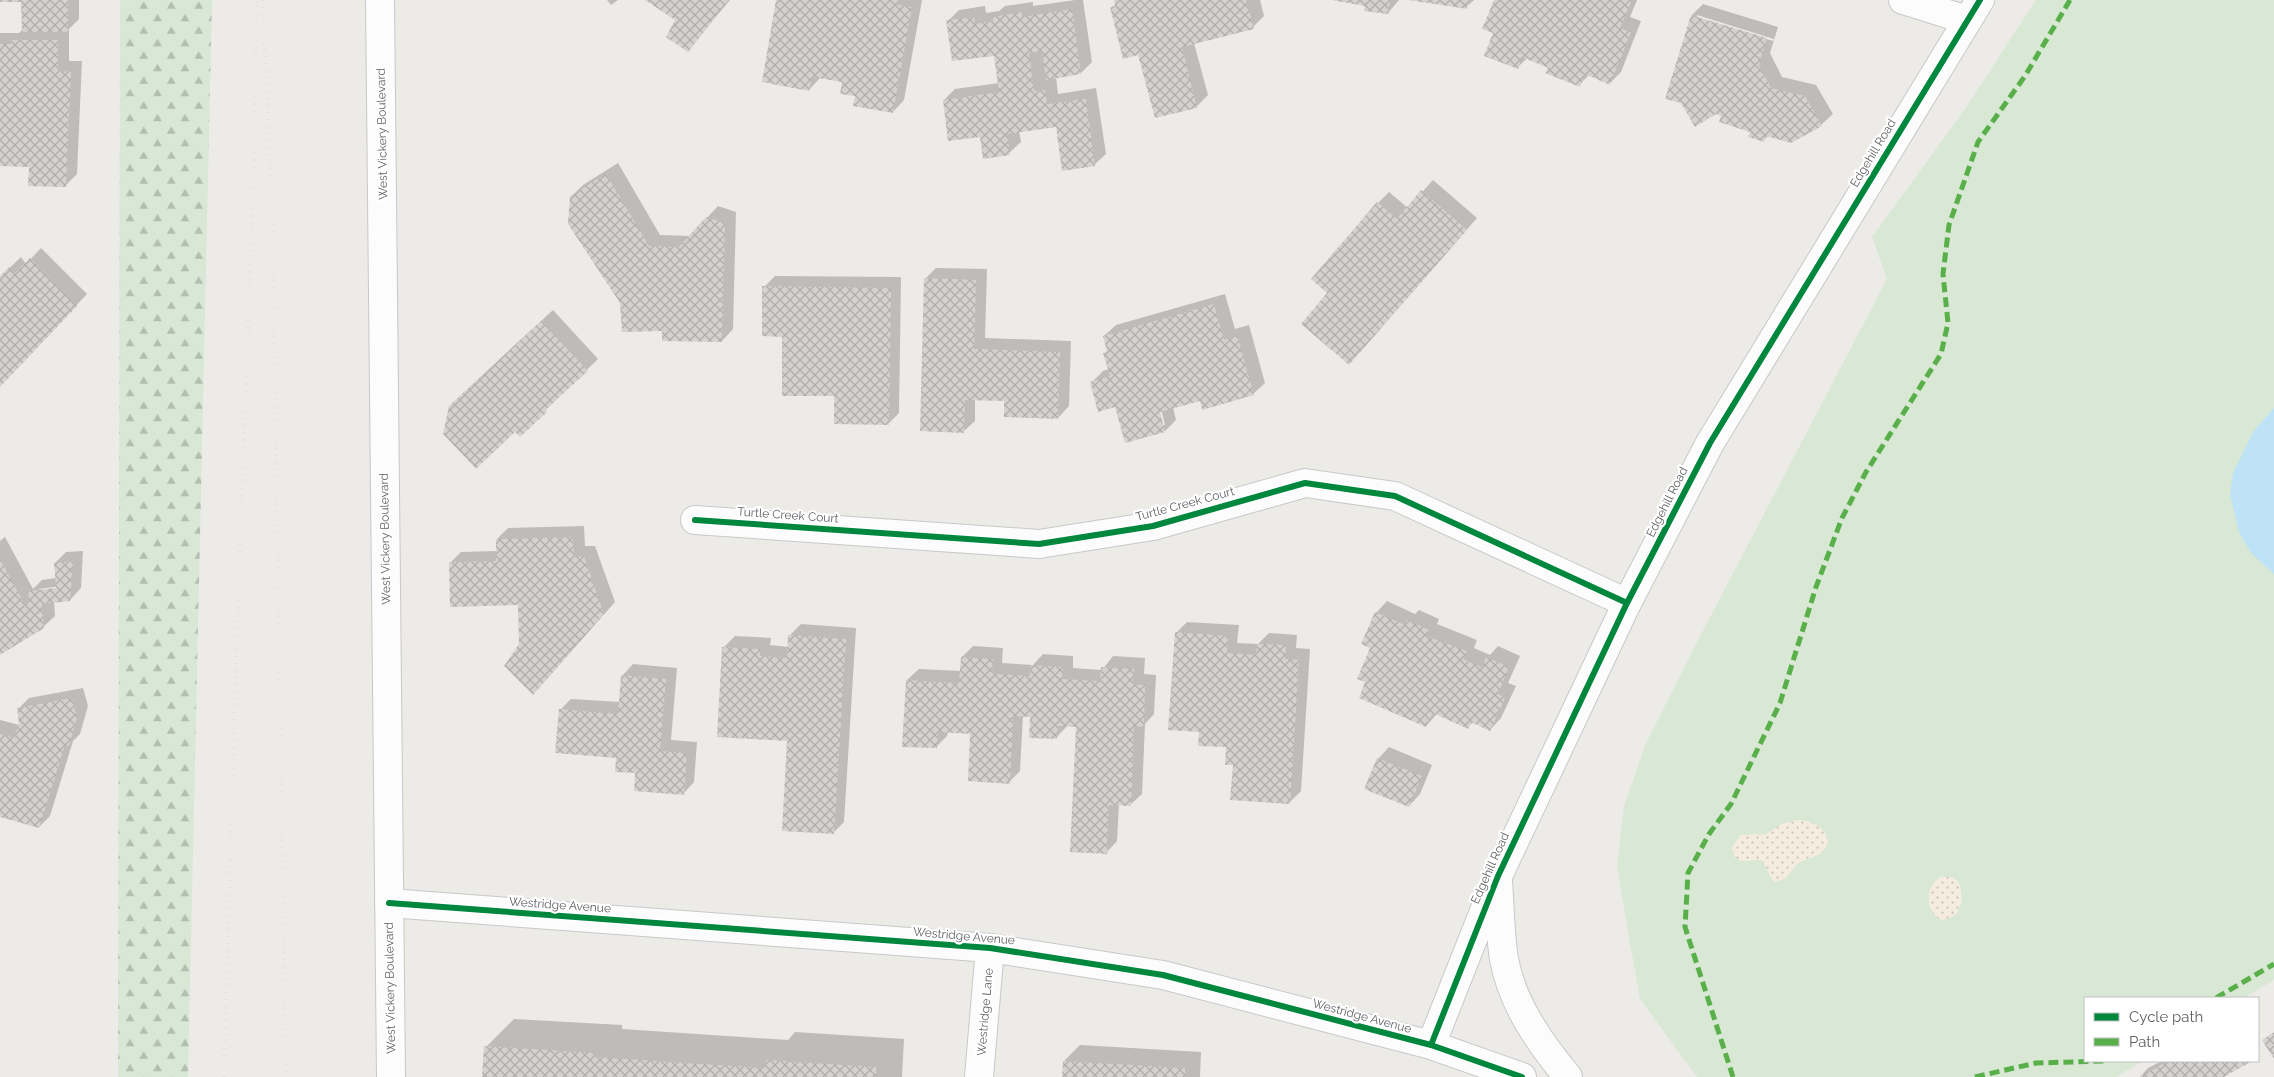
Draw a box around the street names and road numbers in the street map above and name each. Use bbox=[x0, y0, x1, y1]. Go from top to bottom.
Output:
street label: West Vickery Boulevard bbox=[374, 68, 390, 200]
street label: Edgehill Road bbox=[1847, 117, 1899, 189]
street label: Edgehill Road bbox=[1643, 465, 1691, 539]
street label: West Vickery Boulevard bbox=[377, 473, 393, 605]
street label: Turtle Creek Court bbox=[1134, 484, 1236, 524]
street label: Turtle Creek Court bbox=[737, 504, 839, 526]
street label: Edgehill Road bbox=[1468, 830, 1512, 906]
street label: Westridge Avenue bbox=[509, 894, 611, 916]
street label: West Vickery Boulevard bbox=[382, 922, 398, 1054]
street label: Westridge Avenue bbox=[912, 925, 1016, 947]
street label: Westridge Lane bbox=[974, 968, 996, 1056]
street label: Westridge Avenue bbox=[1311, 996, 1413, 1036]

